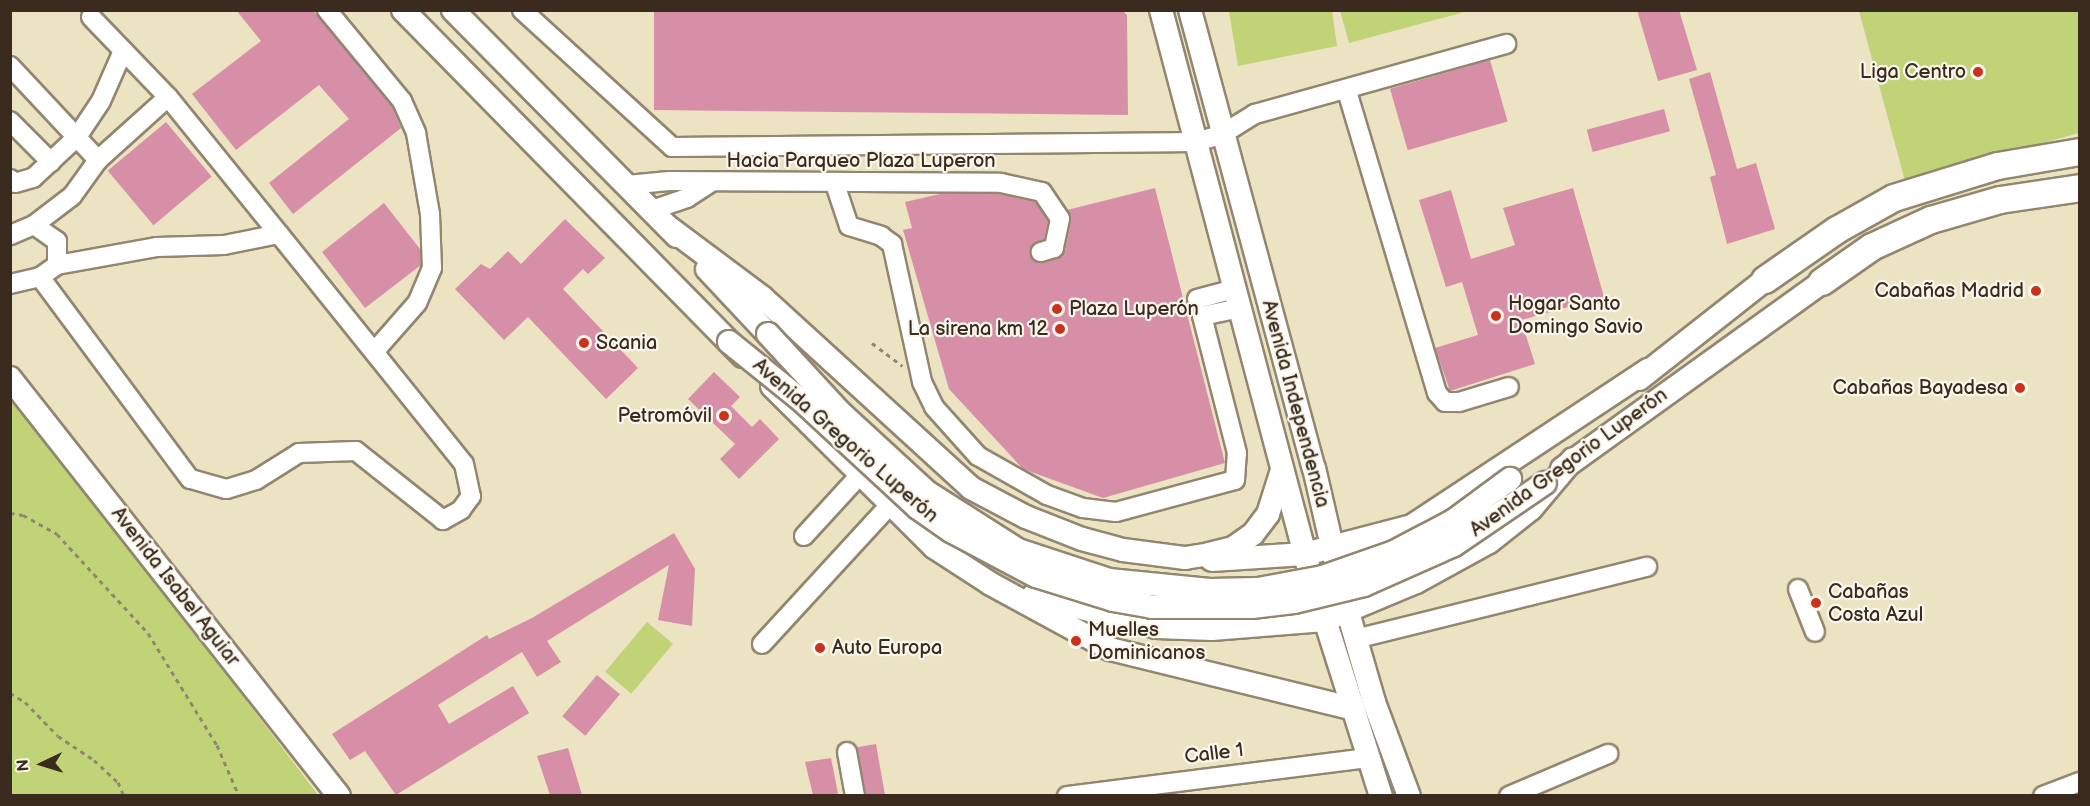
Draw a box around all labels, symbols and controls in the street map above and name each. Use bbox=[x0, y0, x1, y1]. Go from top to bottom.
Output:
place label: Liga Centro bbox=[1860, 60, 1966, 84]
marker: Liga Centro bbox=[1971, 65, 1985, 79]
street label: Hacia Parqueo Plaza Luperon bbox=[726, 149, 996, 173]
place label: Cabañas Madrid bbox=[1875, 279, 2024, 303]
marker: Cabañas Madrid bbox=[2029, 284, 2043, 298]
place label: Hogar Santo Domingo Savio bbox=[1508, 292, 1644, 339]
place label: Plaza Luperón bbox=[1069, 297, 1199, 321]
street label: Avenida Independencia bbox=[1256, 298, 1334, 510]
marker: Plaza Luperón bbox=[1050, 302, 1064, 316]
marker: Hogar Santo Domingo Savio bbox=[1489, 309, 1503, 323]
place label: La sirena km 12 bbox=[908, 317, 1048, 341]
marker: La sirena km 12 bbox=[1053, 322, 1067, 336]
place label: Scania bbox=[596, 331, 657, 355]
marker: Scania bbox=[577, 336, 591, 350]
street label: Avenida Gregorio Luperón bbox=[747, 354, 943, 528]
place label: Cabañas Bayadesa bbox=[1833, 376, 2008, 400]
marker: Cabañas Bayadesa bbox=[2013, 381, 2027, 395]
street label: Avenida Gregorio Luperón bbox=[1466, 383, 1672, 543]
place label: Petromóvil bbox=[617, 404, 712, 428]
marker: Petromóvil bbox=[717, 409, 731, 423]
street label: Avenida Isabel Aguiar bbox=[105, 503, 245, 671]
place label: Cabañas Costa Azul bbox=[1828, 580, 1923, 627]
marker: Cabañas Costa Azul bbox=[1809, 596, 1823, 610]
place label: Muelles Dominicanos bbox=[1088, 618, 1205, 665]
marker: Muelles Dominicanos bbox=[1069, 634, 1083, 648]
place label: Auto Europa bbox=[832, 636, 942, 660]
marker: Auto Europa bbox=[813, 641, 827, 655]
north arrow bbox=[12, 734, 72, 794]
street label: Calle 1 bbox=[1183, 738, 1245, 770]
text: N bbox=[14, 759, 33, 772]

